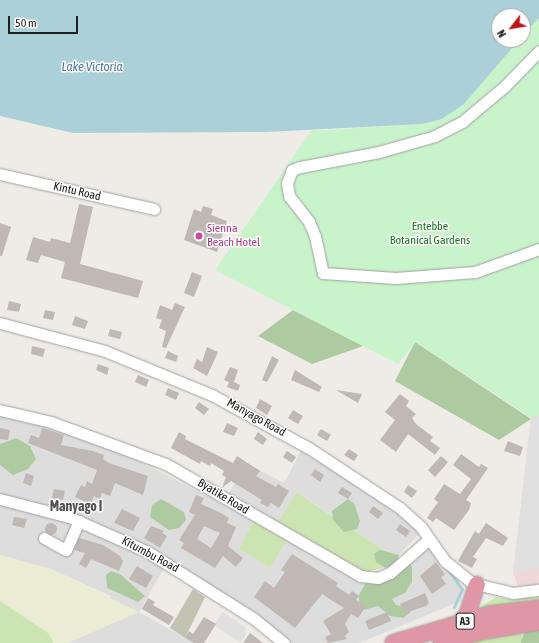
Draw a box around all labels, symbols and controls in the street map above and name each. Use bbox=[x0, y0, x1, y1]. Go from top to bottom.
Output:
scale bar bbox=[10, 8, 80, 34]
north arrow bbox=[491, 8, 531, 48]
text: 50 m bbox=[15, 16, 37, 30]
text: N bbox=[495, 28, 508, 40]
water label: Lake Victoria bbox=[62, 59, 122, 75]
street label: Kintu Road bbox=[52, 180, 102, 204]
park label: Entebbe Botanical Gardens bbox=[390, 220, 470, 248]
place label: Sienna Beach Hotel bbox=[207, 222, 260, 250]
marker: Sienna Beach Hotel bbox=[194, 231, 204, 241]
street label: Manyago Road bbox=[224, 396, 288, 440]
street label: Byatike Road bbox=[195, 476, 251, 518]
district label: Manyago I bbox=[50, 498, 102, 514]
street label: Kitumbu Road bbox=[119, 534, 181, 576]
road number: A3 bbox=[455, 612, 475, 630]

